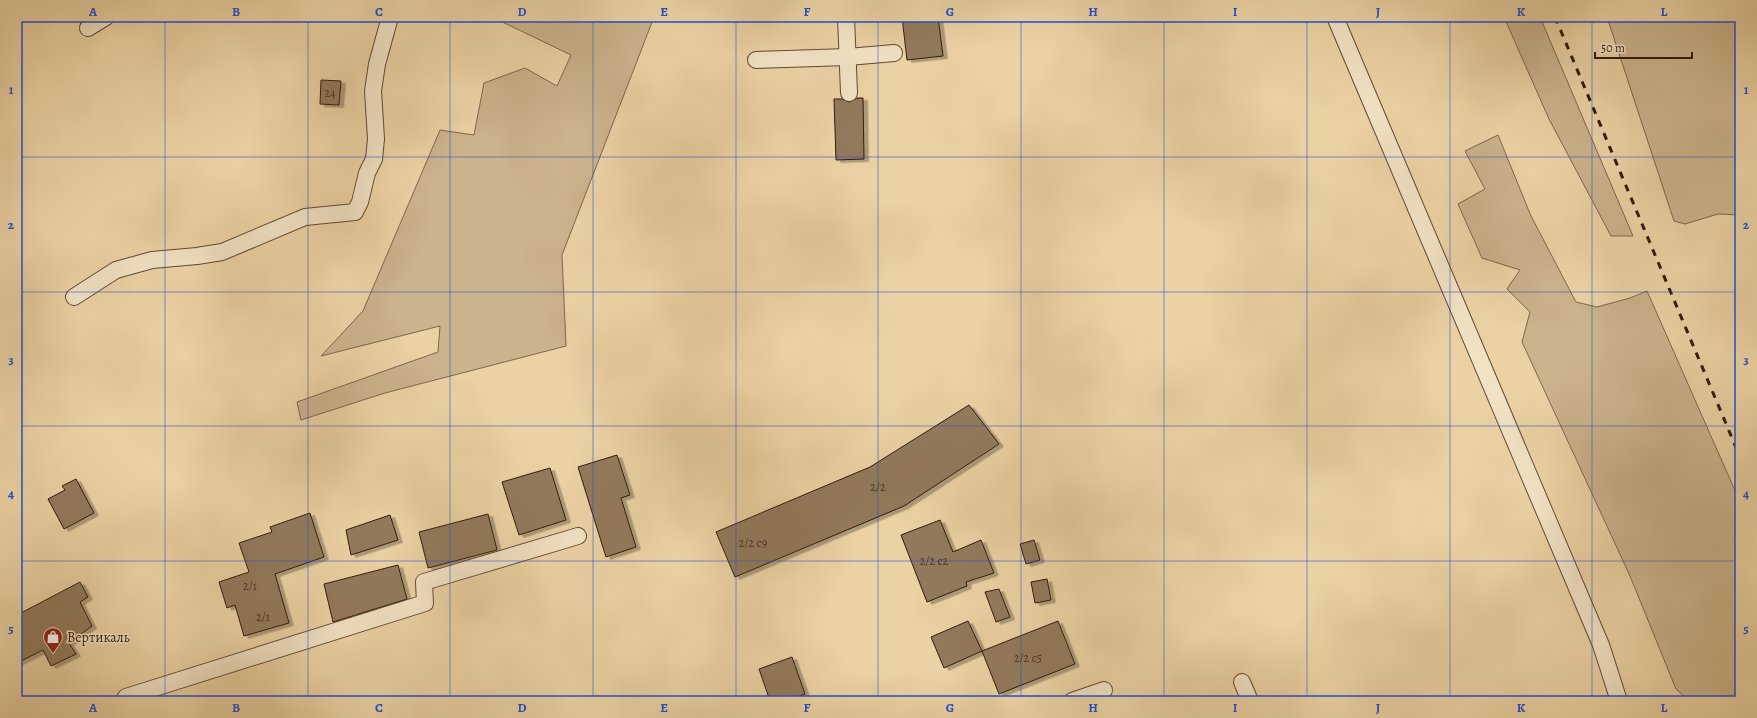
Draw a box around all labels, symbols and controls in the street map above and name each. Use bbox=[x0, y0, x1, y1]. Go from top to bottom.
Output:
text: A bbox=[88, 3, 98, 20]
text: B bbox=[232, 3, 240, 20]
text: C bbox=[375, 3, 383, 20]
text: D bbox=[517, 3, 527, 20]
text: E bbox=[660, 3, 668, 20]
text: F bbox=[804, 3, 811, 20]
text: G bbox=[946, 3, 954, 20]
text: H bbox=[1088, 3, 1098, 20]
text: I bbox=[1233, 3, 1238, 20]
text: J bbox=[1376, 3, 1380, 20]
text: K bbox=[1517, 3, 1526, 20]
text: L bbox=[1661, 3, 1668, 20]
scale bar bbox=[1595, 34, 1692, 60]
text: 50 m bbox=[1601, 40, 1625, 56]
text: 1 bbox=[9, 81, 14, 98]
text: 1 bbox=[1744, 81, 1749, 98]
house number: 24 bbox=[324, 85, 336, 101]
text: 2 bbox=[8, 216, 15, 233]
text: 2 bbox=[1743, 216, 1750, 233]
text: 3 bbox=[8, 351, 14, 368]
text: 3 bbox=[1743, 351, 1749, 368]
house number: 2/2 bbox=[870, 479, 886, 495]
text: 4 bbox=[8, 485, 14, 502]
text: 4 bbox=[1743, 485, 1749, 502]
house number: 2/2 с9 bbox=[739, 535, 767, 551]
house number: 2/2 с2 bbox=[920, 553, 949, 569]
house number: 2/1 bbox=[243, 578, 257, 594]
house number: 2/1 bbox=[256, 609, 270, 625]
text: 5 bbox=[8, 620, 14, 637]
text: 5 bbox=[1743, 620, 1749, 637]
shop icon: Вертикаль bbox=[42, 626, 64, 654]
place label: Вертикаль bbox=[67, 628, 130, 647]
house number: 2/2 с5 bbox=[1014, 650, 1042, 666]
text: A bbox=[88, 699, 98, 716]
text: B bbox=[232, 699, 240, 716]
text: C bbox=[375, 699, 383, 716]
text: D bbox=[517, 699, 527, 716]
text: E bbox=[660, 699, 668, 716]
text: F bbox=[804, 699, 811, 716]
text: G bbox=[946, 699, 954, 716]
text: H bbox=[1088, 699, 1098, 716]
text: I bbox=[1233, 699, 1238, 716]
text: J bbox=[1376, 699, 1380, 716]
text: K bbox=[1517, 699, 1526, 716]
text: L bbox=[1661, 699, 1668, 716]

